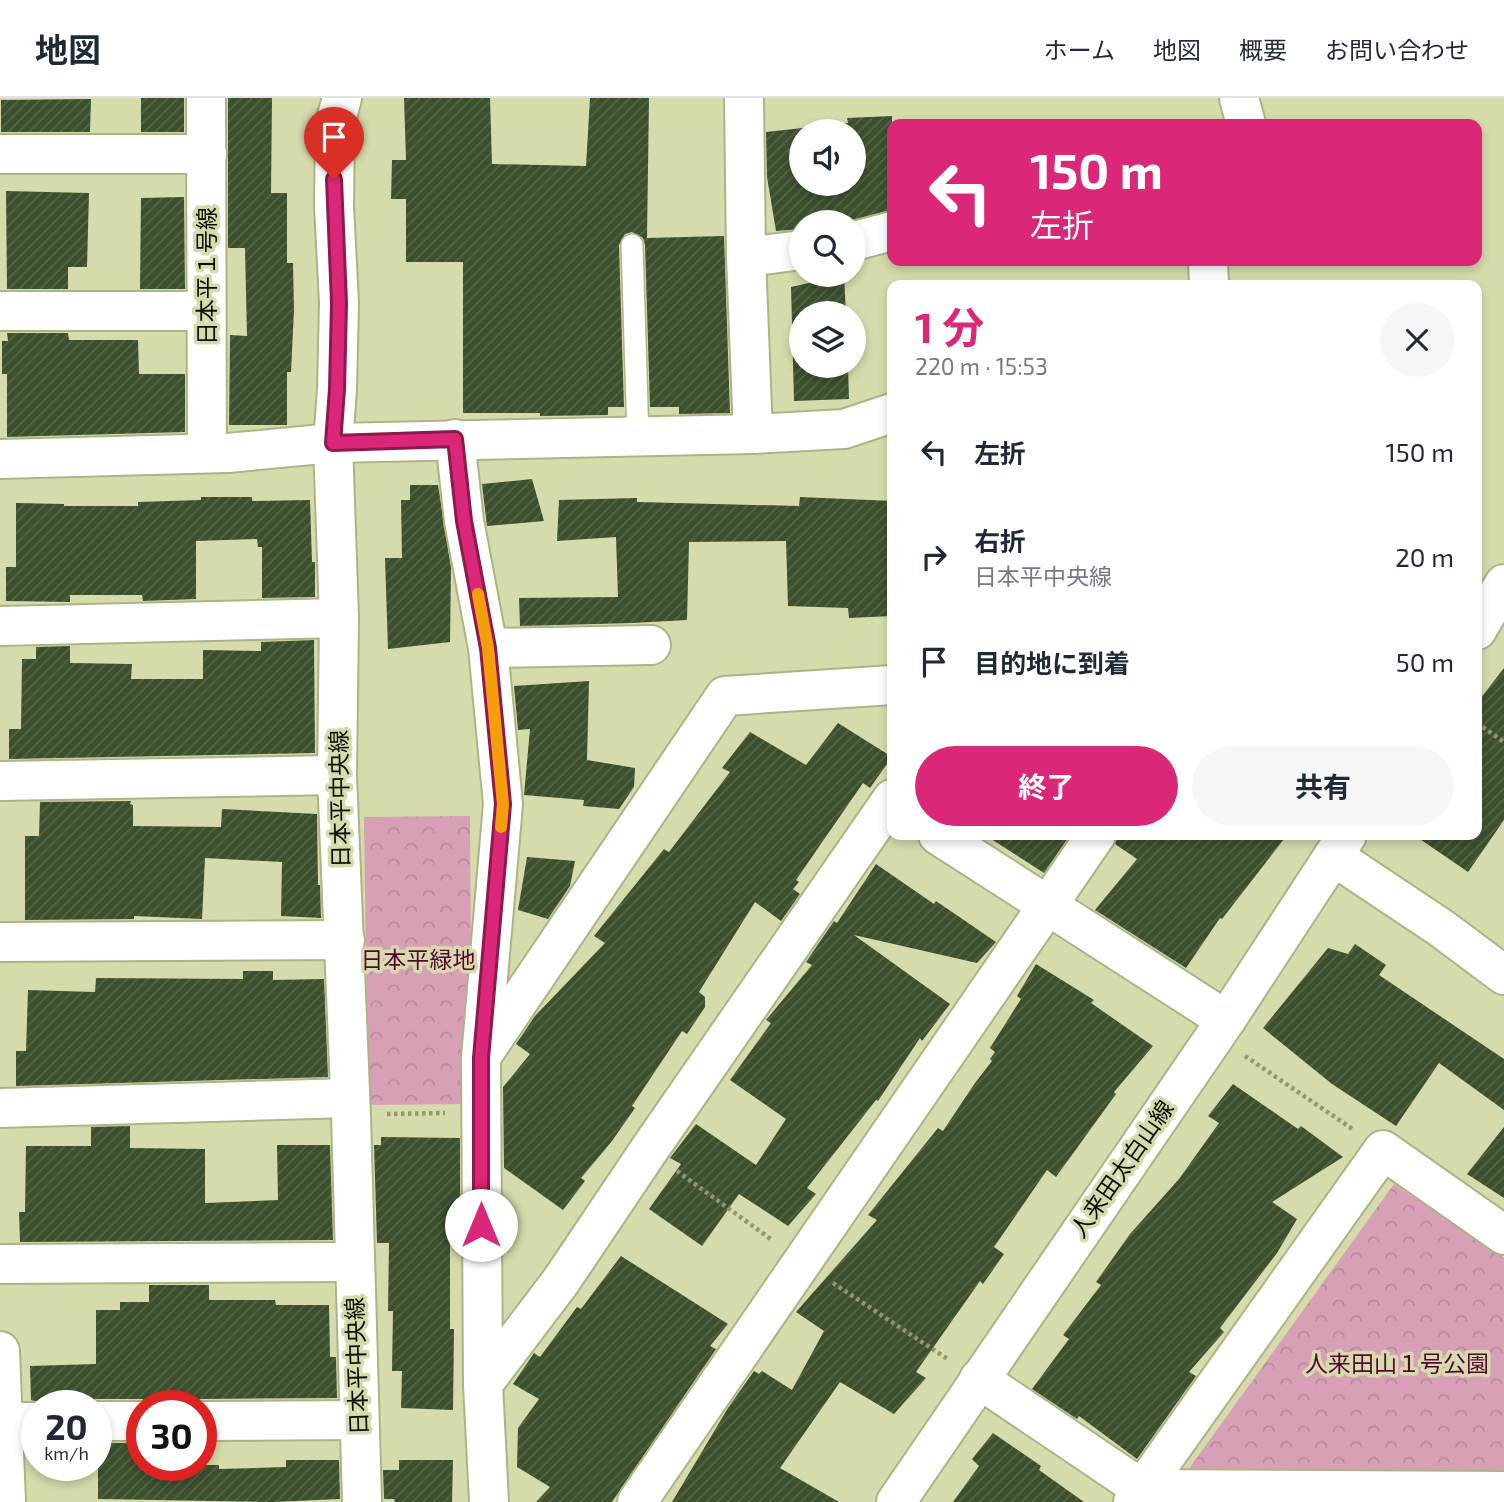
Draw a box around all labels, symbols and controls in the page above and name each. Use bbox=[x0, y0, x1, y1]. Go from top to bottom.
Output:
text: 地図 bbox=[35, 29, 101, 69]
text: ホーム bbox=[1044, 35, 1115, 64]
text: 地図 bbox=[1153, 35, 1201, 64]
text: 概要 bbox=[1239, 35, 1287, 64]
text: お問い合わせ bbox=[1325, 35, 1469, 64]
pin bbox=[304, 107, 364, 179]
icon: arrive bbox=[315, 118, 353, 156]
map controls bbox=[789, 119, 866, 378]
button: sound bbox=[789, 119, 866, 196]
text: 150 m bbox=[1030, 140, 1163, 199]
icon: left bbox=[915, 147, 1006, 238]
text: 左折 bbox=[1030, 205, 1094, 243]
street label: 日本平１号線 bbox=[192, 207, 220, 345]
button: search bbox=[789, 210, 866, 287]
button: layers bbox=[789, 301, 866, 378]
text: 1 分 bbox=[915, 301, 984, 351]
button: close bbox=[1380, 303, 1454, 377]
text: 220 m · 15:53 bbox=[915, 352, 1048, 380]
icon: left bbox=[915, 433, 953, 471]
text: 150 m bbox=[1385, 436, 1454, 467]
text: 左折 bbox=[974, 437, 1026, 468]
text: 右折 bbox=[974, 525, 1026, 556]
icon: right bbox=[915, 538, 953, 576]
text: 20 m bbox=[1395, 541, 1454, 572]
text: 日本平中央線 bbox=[974, 562, 1112, 590]
icon: arrive bbox=[915, 643, 953, 681]
text: 50 m bbox=[1396, 646, 1454, 677]
text: 目的地に到着 bbox=[974, 647, 1130, 678]
street label: 日本平中央線 bbox=[324, 730, 354, 868]
button: 終了 bbox=[915, 746, 1178, 826]
button: 共有 bbox=[1192, 746, 1454, 826]
park label: 日本平緑地 bbox=[361, 945, 476, 973]
street label: 人来田太白山線 bbox=[1064, 1094, 1179, 1242]
position arrow bbox=[444, 1188, 518, 1262]
street label: 日本平中央線 bbox=[340, 1297, 372, 1435]
park label: 人来田山１号公園 bbox=[1305, 1349, 1489, 1377]
speed limit sign: 30 bbox=[126, 1390, 217, 1481]
text: 20 bbox=[45, 1405, 88, 1447]
text: km/h bbox=[44, 1442, 89, 1464]

